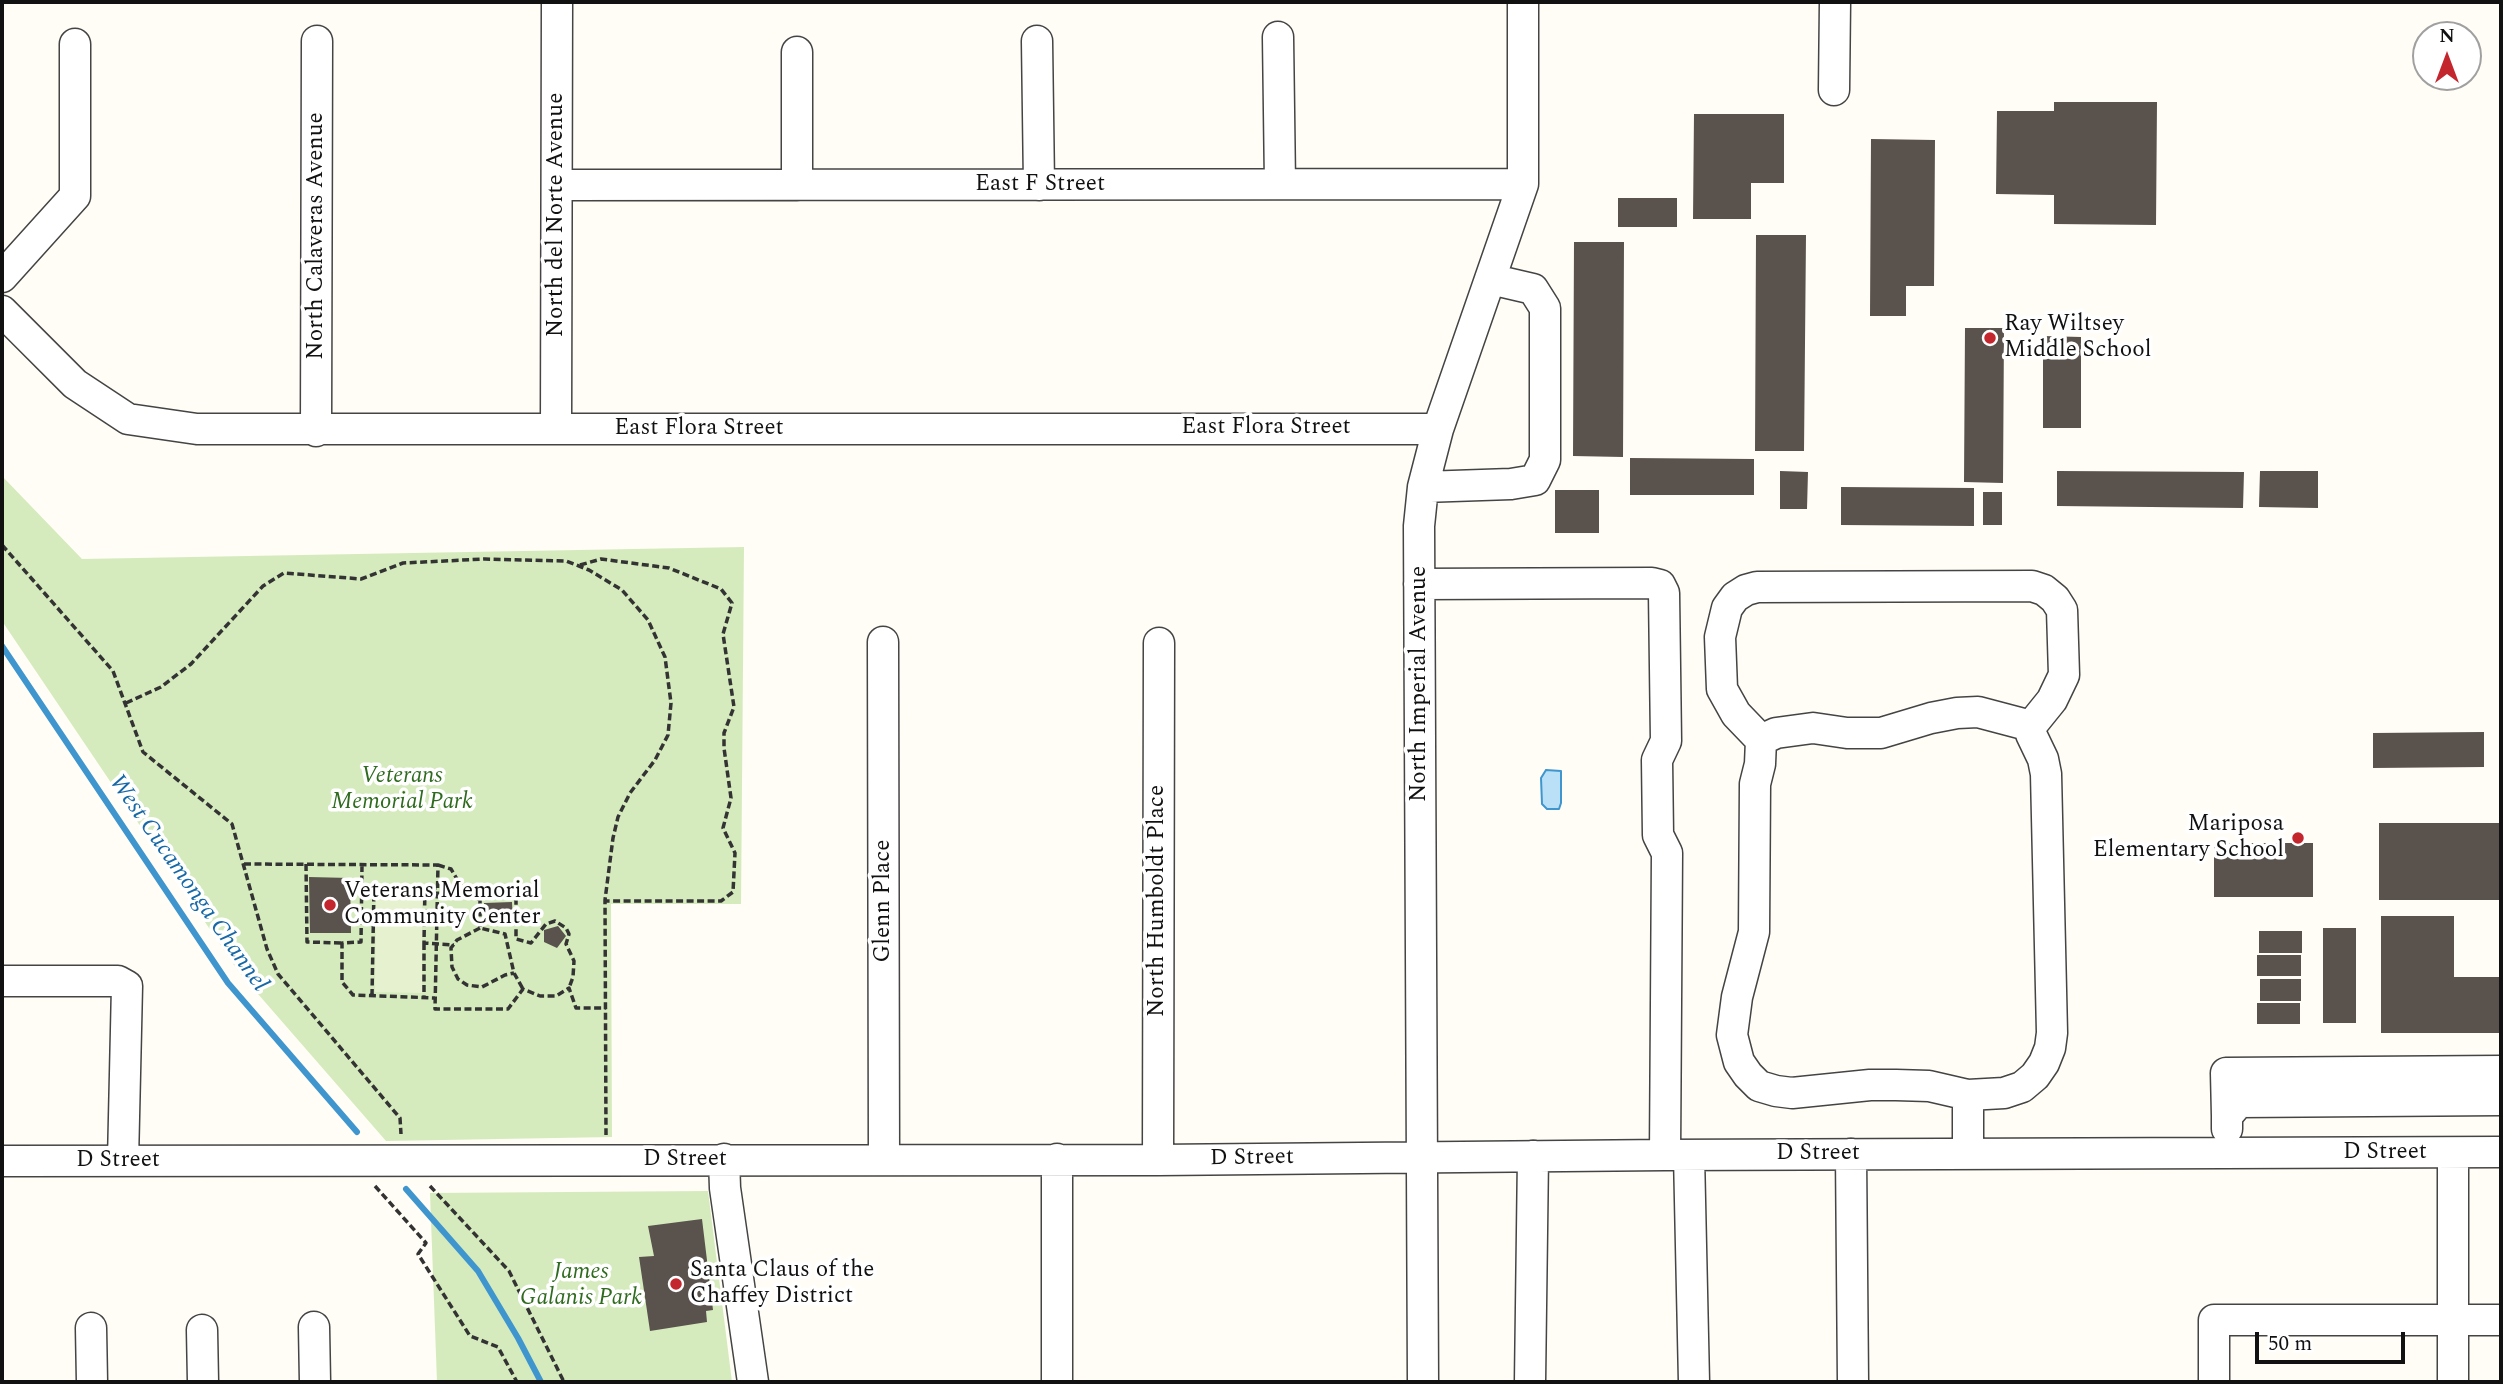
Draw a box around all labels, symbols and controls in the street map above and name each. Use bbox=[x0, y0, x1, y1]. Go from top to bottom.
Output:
north arrow bbox=[2412, 21, 2482, 91]
text: N bbox=[2439, 22, 2455, 51]
street label: North del Norte Avenue bbox=[543, 93, 571, 337]
street label: North Calaveras Avenue bbox=[303, 112, 331, 360]
street label: East F Street bbox=[975, 171, 1105, 199]
place label: Ray Wiltsey Middle School bbox=[2004, 311, 2151, 365]
marker: Ray Wiltsey Middle School bbox=[1982, 330, 1998, 346]
street label: East Flora Street bbox=[1181, 414, 1351, 442]
street label: East Flora Street bbox=[614, 415, 784, 443]
street label: North Imperial Avenue bbox=[1406, 566, 1434, 802]
park label: Veterans Memorial Park bbox=[331, 763, 473, 817]
water label: West Cucamonga Channel bbox=[101, 770, 273, 998]
street label: North Humboldt Place bbox=[1144, 785, 1172, 1017]
place label: Mariposa Elementary School bbox=[2093, 811, 2284, 865]
marker: Mariposa Elementary School bbox=[2290, 830, 2306, 846]
street label: Glenn Place bbox=[870, 840, 898, 962]
place label: Veterans Memorial Community Center bbox=[344, 878, 541, 932]
marker: Veterans Memorial Community Center bbox=[322, 897, 338, 913]
street label: D Street bbox=[2343, 1139, 2427, 1167]
street label: D Street bbox=[1776, 1140, 1860, 1168]
street label: D Street bbox=[1210, 1144, 1294, 1174]
street label: D Street bbox=[643, 1146, 727, 1174]
street label: D Street bbox=[76, 1147, 160, 1175]
place label: Santa Claus of the Chaffey District bbox=[690, 1257, 874, 1311]
park label: James Galanis Park bbox=[520, 1259, 642, 1313]
marker: Santa Claus of the Chaffey District bbox=[668, 1276, 684, 1292]
scale bar bbox=[2258, 1318, 2408, 1362]
text: 50 m bbox=[2268, 1328, 2312, 1360]

